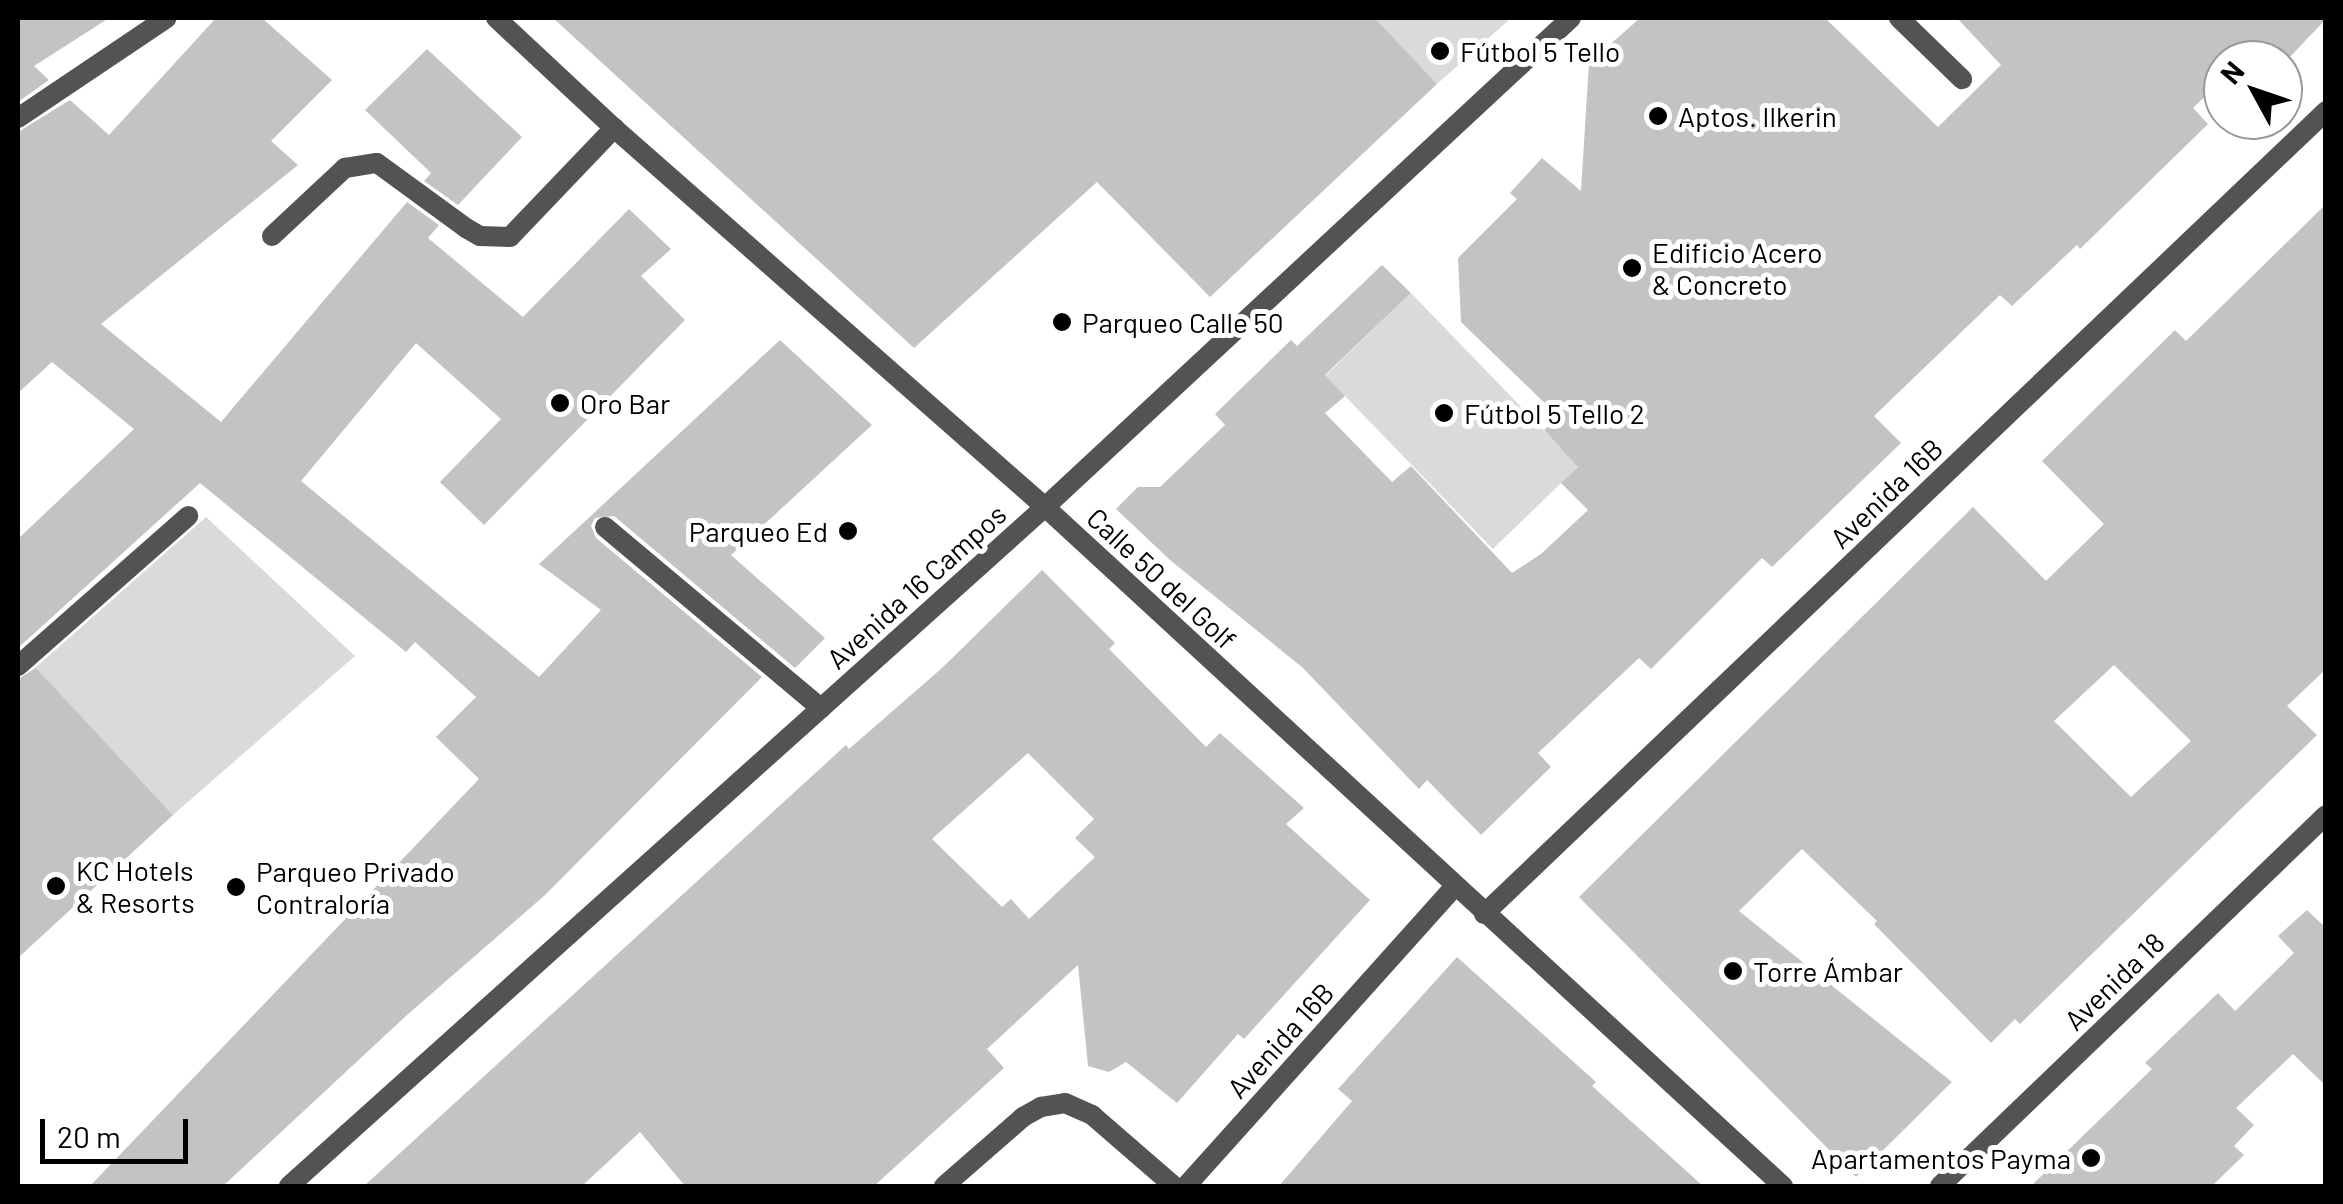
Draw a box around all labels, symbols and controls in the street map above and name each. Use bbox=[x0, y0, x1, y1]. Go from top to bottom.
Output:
place label: Fútbol 5 Tello bbox=[1460, 34, 1620, 68]
marker: Fútbol 5 Tello bbox=[1429, 40, 1451, 62]
north arrow bbox=[2203, 40, 2303, 140]
text: N bbox=[2213, 54, 2251, 90]
place label: Aptos. Ilkerin bbox=[1678, 99, 1837, 133]
marker: Aptos. Ilkerin bbox=[1647, 105, 1669, 127]
place label: Edificio Acero & Concreto bbox=[1652, 235, 1822, 301]
marker: Edificio Acero & Concreto bbox=[1621, 257, 1643, 279]
place label: Parqueo Calle 50 bbox=[1082, 305, 1284, 339]
marker: Parqueo Calle 50 bbox=[1051, 311, 1073, 333]
place label: Oro Bar bbox=[580, 386, 670, 420]
marker: Oro Bar bbox=[549, 392, 571, 414]
place label: Fútbol 5 Tello 2 bbox=[1464, 396, 1645, 430]
marker: Fútbol 5 Tello 2 bbox=[1433, 402, 1455, 424]
street label: Avenida 16B bbox=[1823, 431, 1949, 555]
street label: Avenida 16 Campos bbox=[819, 497, 1013, 675]
street label: Calle 50 del Golf bbox=[1081, 500, 1243, 656]
place label: Parqueo Ed bbox=[689, 514, 828, 548]
marker: Parqueo Ed bbox=[837, 520, 859, 542]
place label: KC Hotels & Resorts bbox=[76, 853, 195, 919]
place label: Parqueo Privado Contraloría bbox=[256, 854, 455, 920]
marker: KC Hotels & Resorts bbox=[45, 875, 67, 897]
marker: Parqueo Privado Contraloría bbox=[225, 876, 247, 898]
street label: Avenida 18 bbox=[2057, 925, 2171, 1037]
place label: Torre Ámbar bbox=[1753, 954, 1903, 988]
marker: Torre Ámbar bbox=[1722, 960, 1744, 982]
street label: Avenida 16B bbox=[1220, 976, 1340, 1104]
scale bar bbox=[45, 1099, 192, 1161]
text: 20 m bbox=[57, 1118, 121, 1154]
place label: Apartamentos Payma bbox=[1811, 1141, 2071, 1175]
marker: Apartamentos Payma bbox=[2080, 1147, 2102, 1169]

